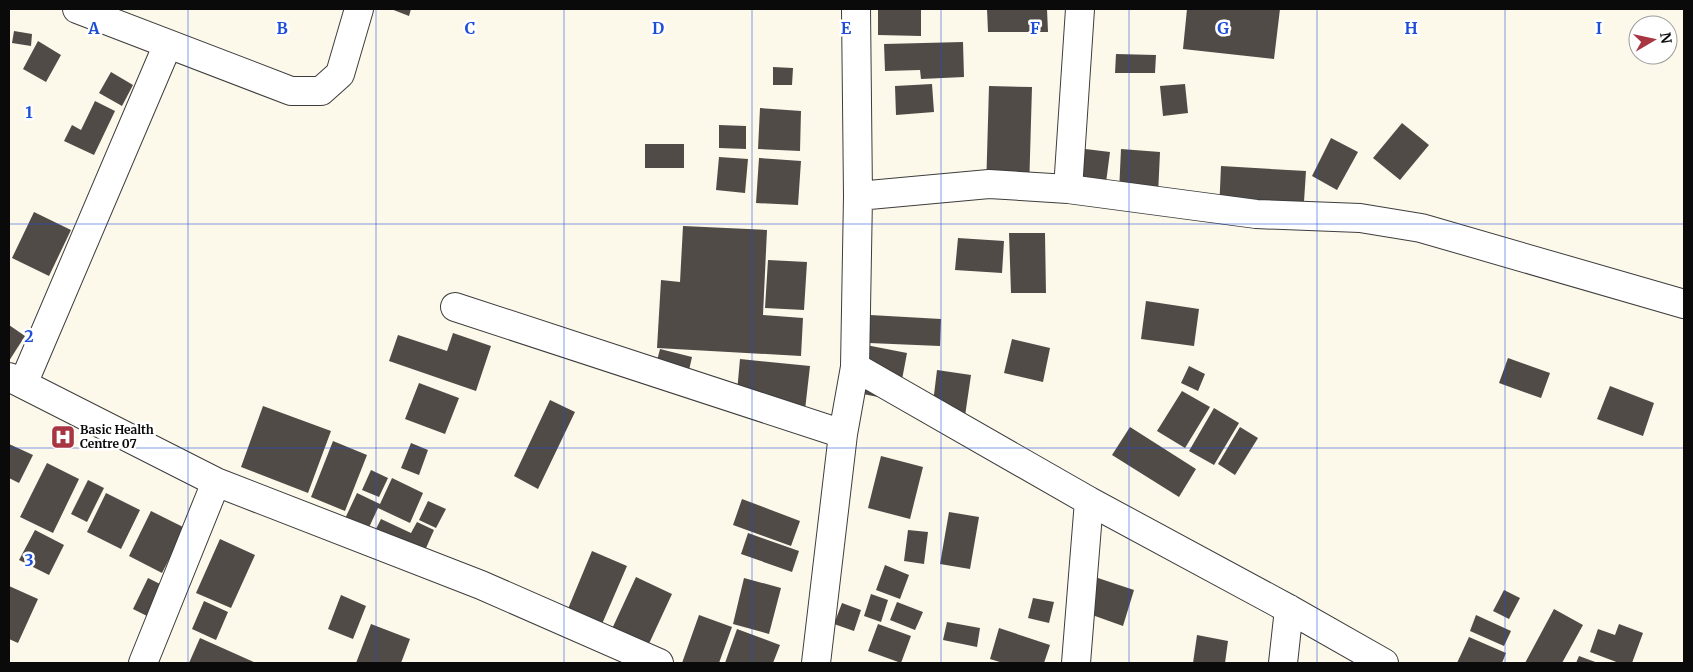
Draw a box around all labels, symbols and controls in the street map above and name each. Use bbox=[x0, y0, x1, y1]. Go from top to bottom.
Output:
north arrow bbox=[1628, 15, 1678, 65]
text: A bbox=[87, 18, 100, 38]
text: B bbox=[276, 18, 288, 38]
text: C bbox=[465, 18, 475, 38]
text: D bbox=[652, 18, 664, 38]
text: E bbox=[841, 18, 852, 38]
text: F bbox=[1030, 18, 1040, 38]
text: G bbox=[1217, 18, 1229, 38]
text: H bbox=[1404, 18, 1418, 38]
text: I bbox=[1596, 18, 1602, 38]
text: N bbox=[1656, 31, 1676, 45]
text: 1 bbox=[25, 102, 33, 122]
text: 2 bbox=[24, 326, 34, 346]
place label: Basic Health Centre 07 bbox=[80, 422, 154, 451]
hospital icon: Basic Health Centre 07 bbox=[50, 424, 76, 450]
text: 3 bbox=[24, 550, 34, 570]

